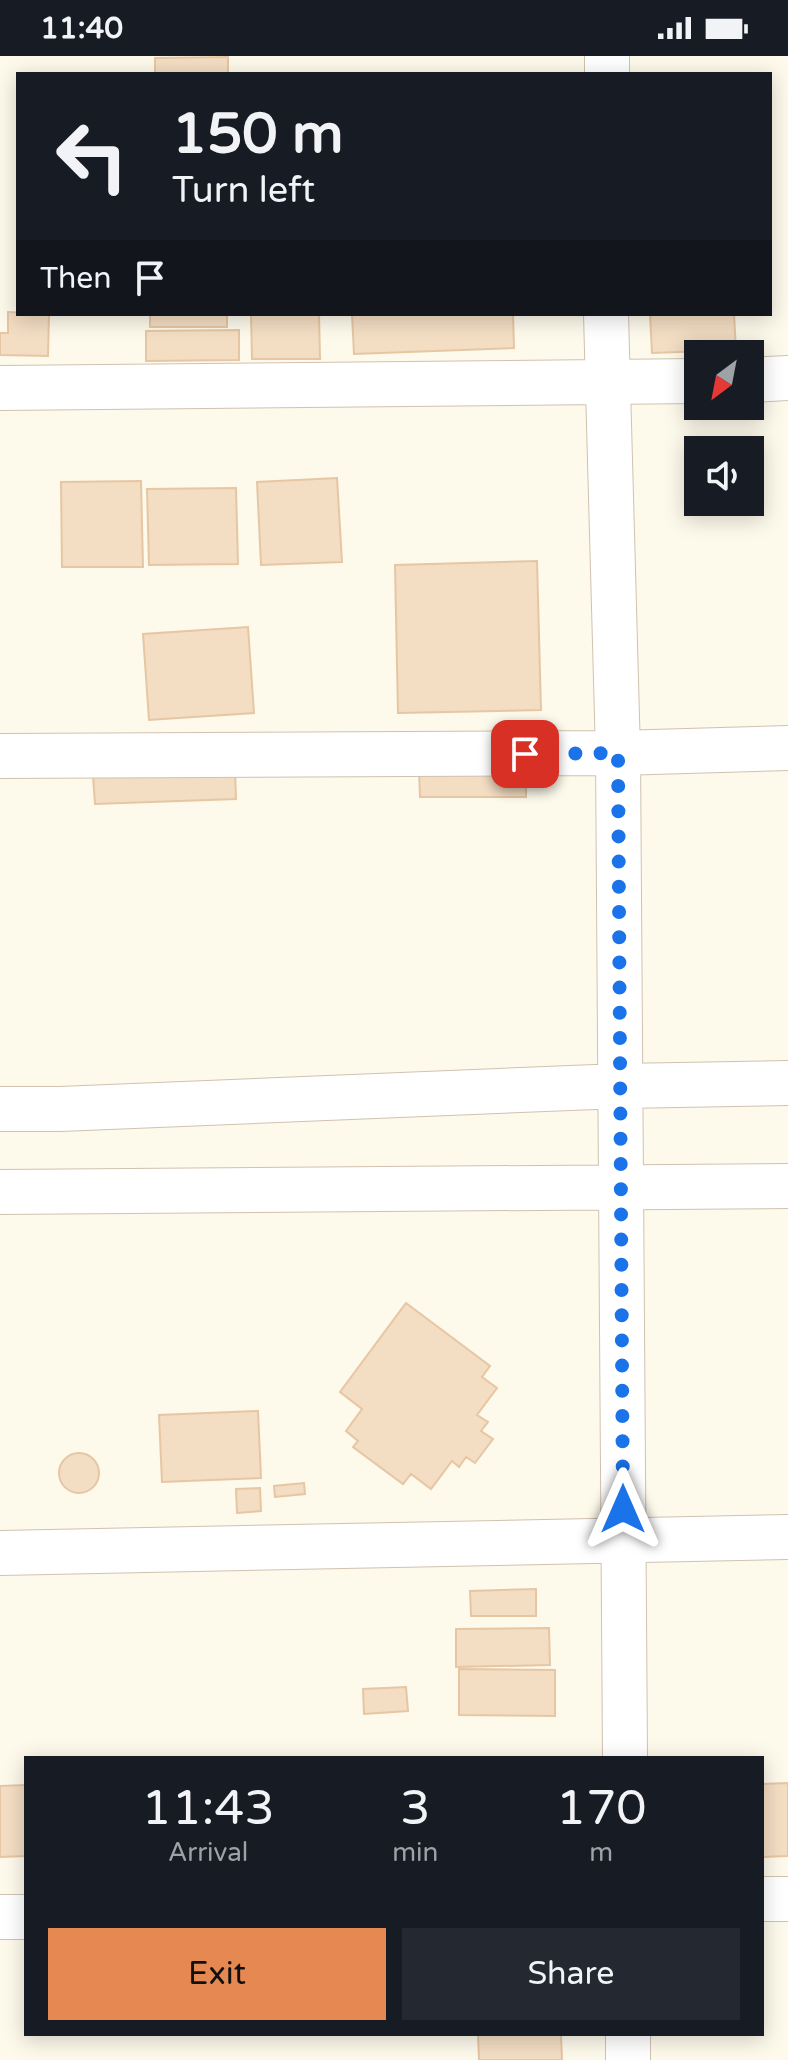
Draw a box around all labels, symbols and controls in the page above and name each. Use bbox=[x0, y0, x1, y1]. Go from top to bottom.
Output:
text: 11:40 bbox=[40, 10, 123, 47]
text: 150 m bbox=[172, 101, 343, 168]
icon: left bbox=[40, 104, 144, 208]
text: Turn left bbox=[172, 169, 315, 212]
icon: arrive bbox=[128, 256, 172, 300]
text: Then bbox=[40, 260, 112, 297]
north arrow bbox=[684, 340, 764, 420]
map controls bbox=[684, 340, 764, 516]
button: sound bbox=[684, 436, 764, 516]
pin bbox=[491, 720, 559, 788]
icon: arrive bbox=[503, 732, 547, 776]
position arrow bbox=[581, 1467, 665, 1551]
text: 11:43 bbox=[142, 1780, 275, 1838]
text: 3 bbox=[400, 1780, 430, 1838]
text: 170 bbox=[556, 1780, 646, 1838]
text: Arrival bbox=[168, 1837, 248, 1868]
text: min bbox=[392, 1837, 438, 1868]
text: m bbox=[589, 1837, 613, 1868]
button: Exit bbox=[48, 1928, 386, 2020]
button: Share bbox=[402, 1928, 740, 2020]

